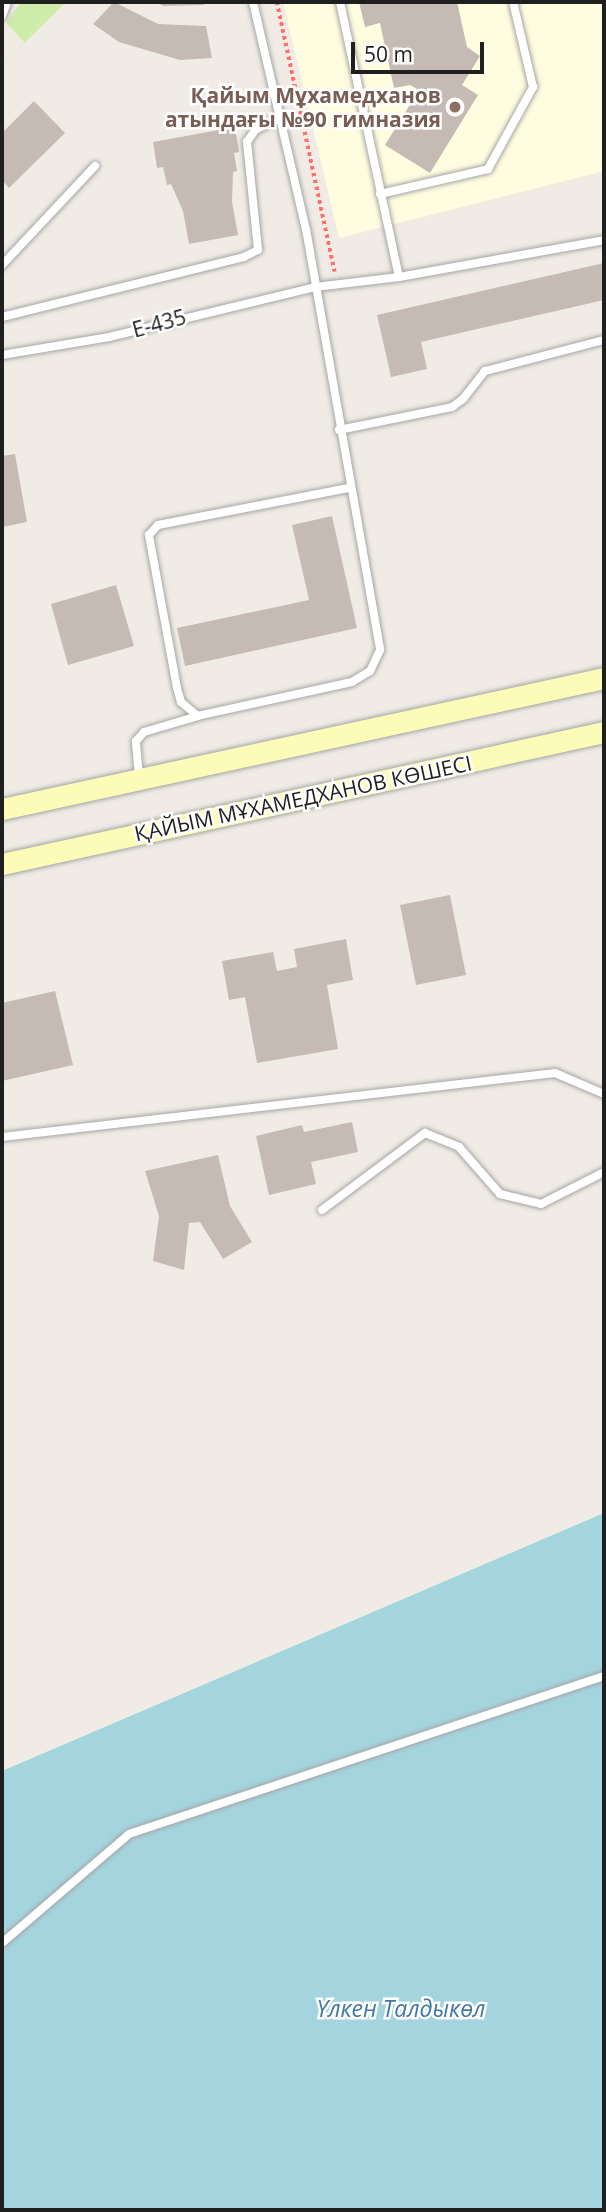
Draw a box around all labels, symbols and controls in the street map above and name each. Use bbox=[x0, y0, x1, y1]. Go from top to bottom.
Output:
scale bar bbox=[354, 28, 487, 72]
text: 50 m bbox=[364, 40, 413, 68]
place label: Қайым Мұхамедханов атындағы №90 гимназия bbox=[165, 82, 441, 132]
marker: Қайым Мұхамедханов атындағы №90 гимназия bbox=[447, 99, 463, 115]
street label: Е-435 bbox=[129, 304, 189, 342]
street label: ҚАЙЫМ МҰХАМЕДХАНОВ КӨШЕСІ bbox=[132, 750, 474, 846]
water label: Үлкен Талдыкөл bbox=[317, 1994, 485, 2022]

